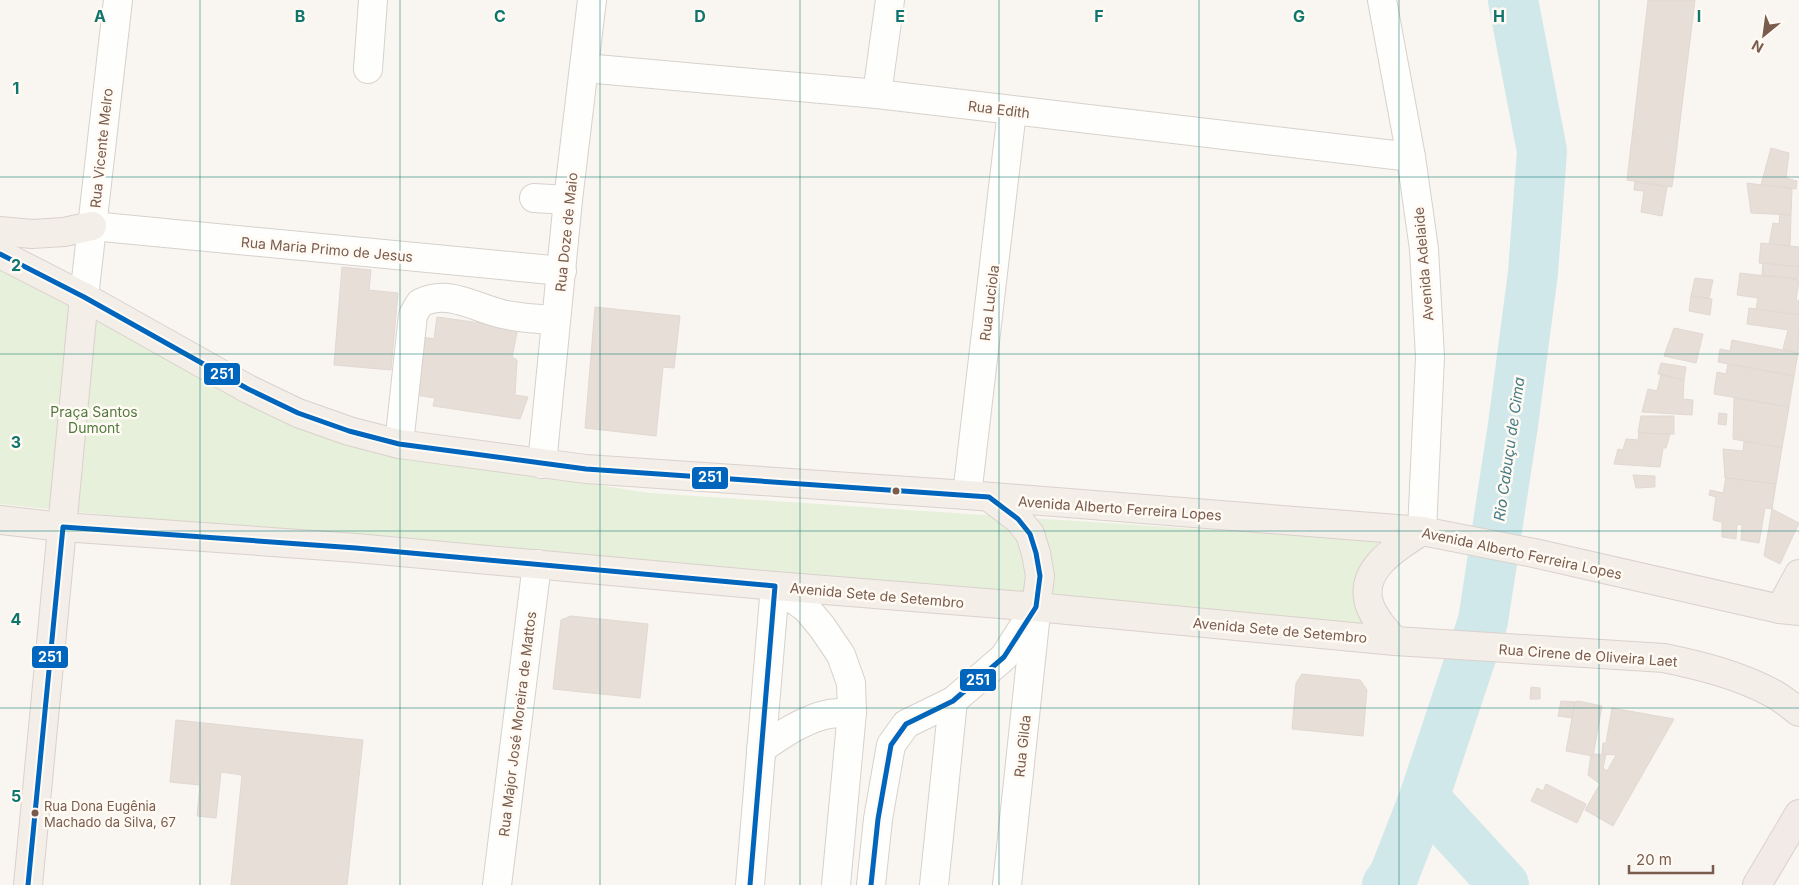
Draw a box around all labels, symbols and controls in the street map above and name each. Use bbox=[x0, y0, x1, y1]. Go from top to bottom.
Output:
text: A bbox=[94, 6, 106, 26]
text: B bbox=[295, 6, 305, 26]
text: C bbox=[494, 6, 506, 26]
text: D bbox=[694, 6, 706, 26]
text: E bbox=[895, 6, 905, 26]
text: F bbox=[1094, 6, 1104, 26]
text: G bbox=[1293, 6, 1305, 26]
text: H bbox=[1493, 6, 1505, 26]
text: I bbox=[1697, 6, 1701, 26]
north arrow bbox=[1739, 10, 1789, 60]
text: N bbox=[1749, 37, 1766, 57]
text: 1 bbox=[13, 78, 19, 98]
street label: Rua Vicente Melro bbox=[86, 87, 116, 209]
street label: Rua Edith bbox=[967, 97, 1031, 121]
street label: Rua Doze de Maio bbox=[551, 171, 581, 293]
street label: Avenida Adelaide bbox=[1410, 206, 1436, 322]
street label: Rua Maria Primo de Jesus bbox=[240, 233, 414, 265]
text: 2 bbox=[11, 255, 21, 275]
street label: Rua Luciola bbox=[976, 264, 1002, 342]
line badge: 251 bbox=[203, 362, 241, 386]
text: 251 bbox=[210, 365, 234, 382]
water label: Rio Cabuçu de Cima bbox=[1489, 376, 1529, 522]
park label: Praça Santos Dumont bbox=[50, 403, 138, 436]
text: 3 bbox=[11, 432, 21, 452]
line badge: 251 bbox=[691, 466, 729, 490]
text: 251 bbox=[698, 468, 722, 485]
unlabelled marker bbox=[891, 486, 901, 496]
street label: Avenida Alberto Ferreira Lopes bbox=[1018, 492, 1222, 524]
street label: Avenida Alberto Ferreira Lopes bbox=[1420, 523, 1624, 583]
street label: Avenida Sete de Setembro bbox=[789, 579, 965, 611]
text: 4 bbox=[11, 609, 22, 629]
street label: Rua Major José Moreira de Mattos bbox=[495, 610, 539, 838]
street label: Avenida Sete de Setembro bbox=[1192, 614, 1368, 646]
street label: Rua Cirene de Oliveira Laet bbox=[1498, 640, 1678, 670]
line badge: 251 bbox=[31, 645, 69, 669]
text: 251 bbox=[38, 648, 62, 665]
line badge: 251 bbox=[959, 668, 997, 692]
text: 251 bbox=[966, 671, 990, 688]
street label: Rua Gilda bbox=[1010, 714, 1034, 778]
text: 5 bbox=[11, 786, 21, 806]
place label: Rua Dona Eugênia Machado da Silva, 67 bbox=[44, 798, 176, 830]
marker: Rua Dona Eugênia Machado da Silva, 67 bbox=[30, 808, 40, 818]
scale bar bbox=[1629, 842, 1713, 874]
text: 20 m bbox=[1636, 850, 1672, 869]

